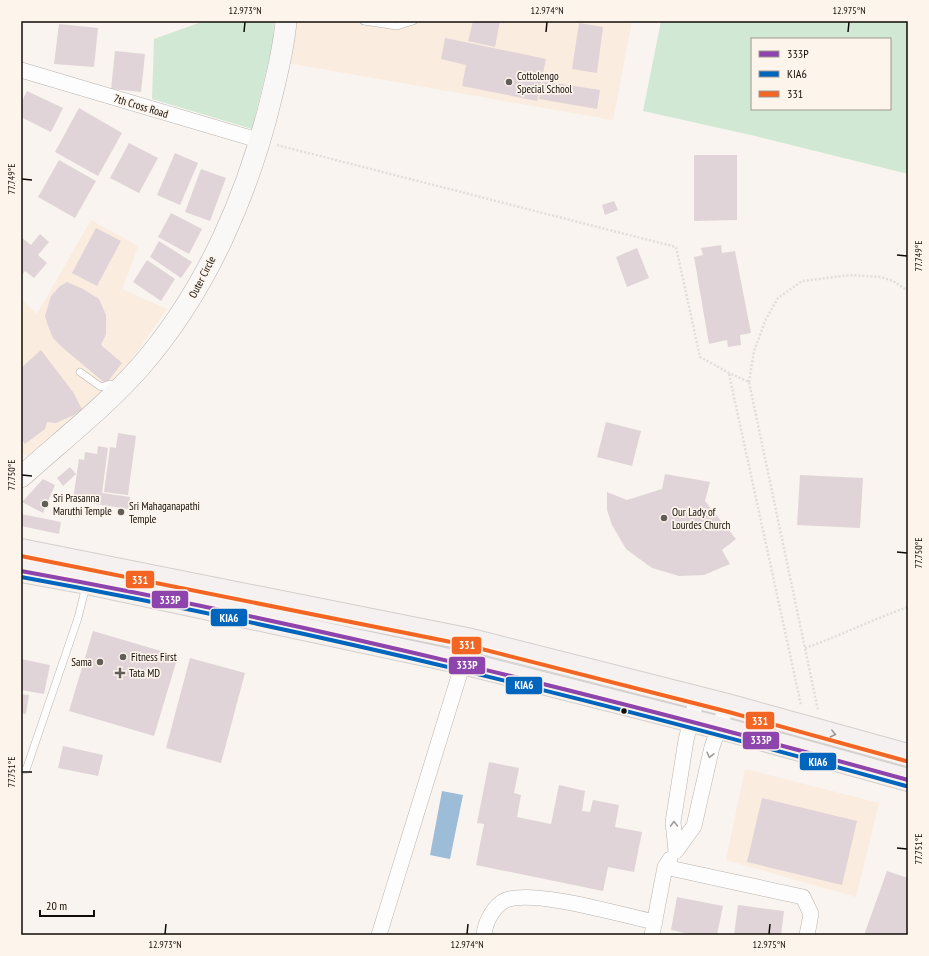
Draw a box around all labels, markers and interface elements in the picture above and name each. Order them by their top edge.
text: 12.973°N [228,4,262,17]
text: 12.974°N [530,4,564,17]
text: 12.975°N [832,4,866,17]
legend [751,38,891,110]
text: 333P [787,46,809,61]
text: KIA6 [787,66,807,81]
place label: Cottolengo Special School [517,69,573,96]
marker: Cottolengo Special School [504,77,514,87]
text: 331 [787,86,803,101]
street label: 7th Cross Road [112,91,170,121]
text: 77.749°E [5,163,18,195]
text: 77.749°E [912,240,925,272]
street label: Outer Circle [186,253,219,300]
text: 77.750°E [5,459,18,491]
place label: Sri Prasanna Maruthi Temple [53,491,112,518]
marker: Sri Prasanna Maruthi Temple [40,499,50,509]
place label: Sri Mahaganapathi Temple [129,499,200,526]
place label: Our Lady of Lourdes Church [672,505,731,532]
marker: Sri Mahaganapathi Temple [116,507,126,517]
marker: Our Lady of Lourdes Church [659,513,669,523]
text: 77.750°E [912,537,925,569]
line badge: 331 [125,570,155,589]
text: 331 [132,573,148,587]
line badge: 333P [151,590,189,609]
text: 333P [159,593,181,607]
line badge: KIA6 [210,608,248,627]
text: KIA6 [219,611,239,625]
line badge: 331 [451,636,482,655]
text: 331 [459,638,475,652]
place label: Fitness First [131,650,177,664]
marker: Fitness First [118,652,128,662]
place label: Sama [71,655,92,669]
line badge: 333P [448,656,486,675]
marker: Sama [95,657,105,667]
text: 333P [456,658,478,672]
place label: Tata MD [129,666,160,680]
marker: Tata MD [114,667,126,679]
line badge: KIA6 [505,676,543,695]
text: KIA6 [514,678,534,692]
unlabelled marker [619,706,629,716]
line badge: 331 [745,711,775,730]
text: 331 [752,714,768,728]
one-way arrow [829,729,836,737]
line badge: 333P [742,731,780,750]
text: 333P [750,733,772,747]
one-way arrow [706,751,715,758]
line badge: KIA6 [799,752,837,771]
text: KIA6 [808,755,828,769]
text: 77.751°E [5,756,18,788]
one-way arrow [670,821,678,827]
text: 77.751°E [912,833,925,865]
scale bar [40,892,94,918]
text: 20 m [46,898,67,913]
text: 12.973°N [148,938,182,951]
text: 12.974°N [450,938,484,951]
text: 12.975°N [752,938,786,951]

